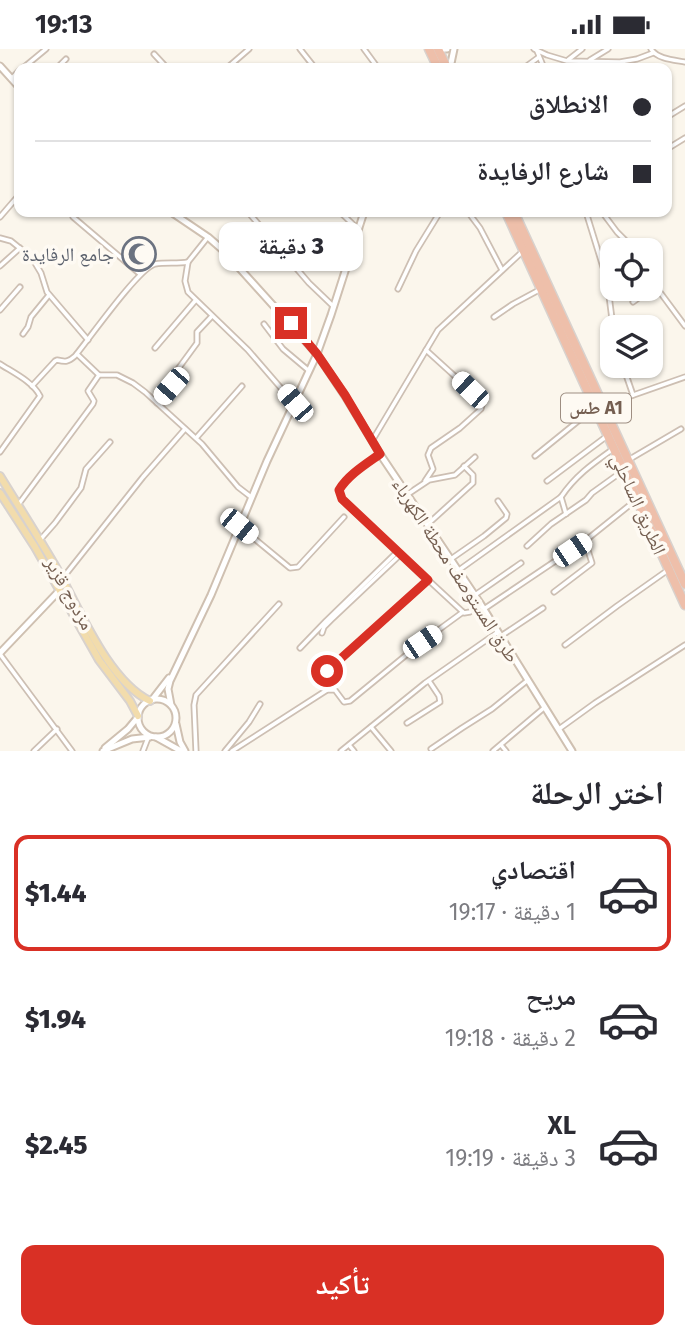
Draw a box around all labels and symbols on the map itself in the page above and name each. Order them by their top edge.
callout: 3 دقيقة [219,222,363,271]
mosque icon: جامع الرفايدة [120,235,158,273]
place label: جامع الرفايدة [22,243,114,267]
route end [275,307,307,339]
car [150,363,193,409]
car [448,368,493,412]
car [274,380,317,426]
road number: طس A1 [561,393,631,423]
street label: الطريق الساحلي [603,450,671,560]
street label: طرق المستوصف محطة الكهرباء [387,474,524,667]
car [217,505,262,547]
car [549,530,596,570]
street label: مزدوج قزير [40,552,99,634]
car [399,622,446,662]
route start [311,655,343,687]

